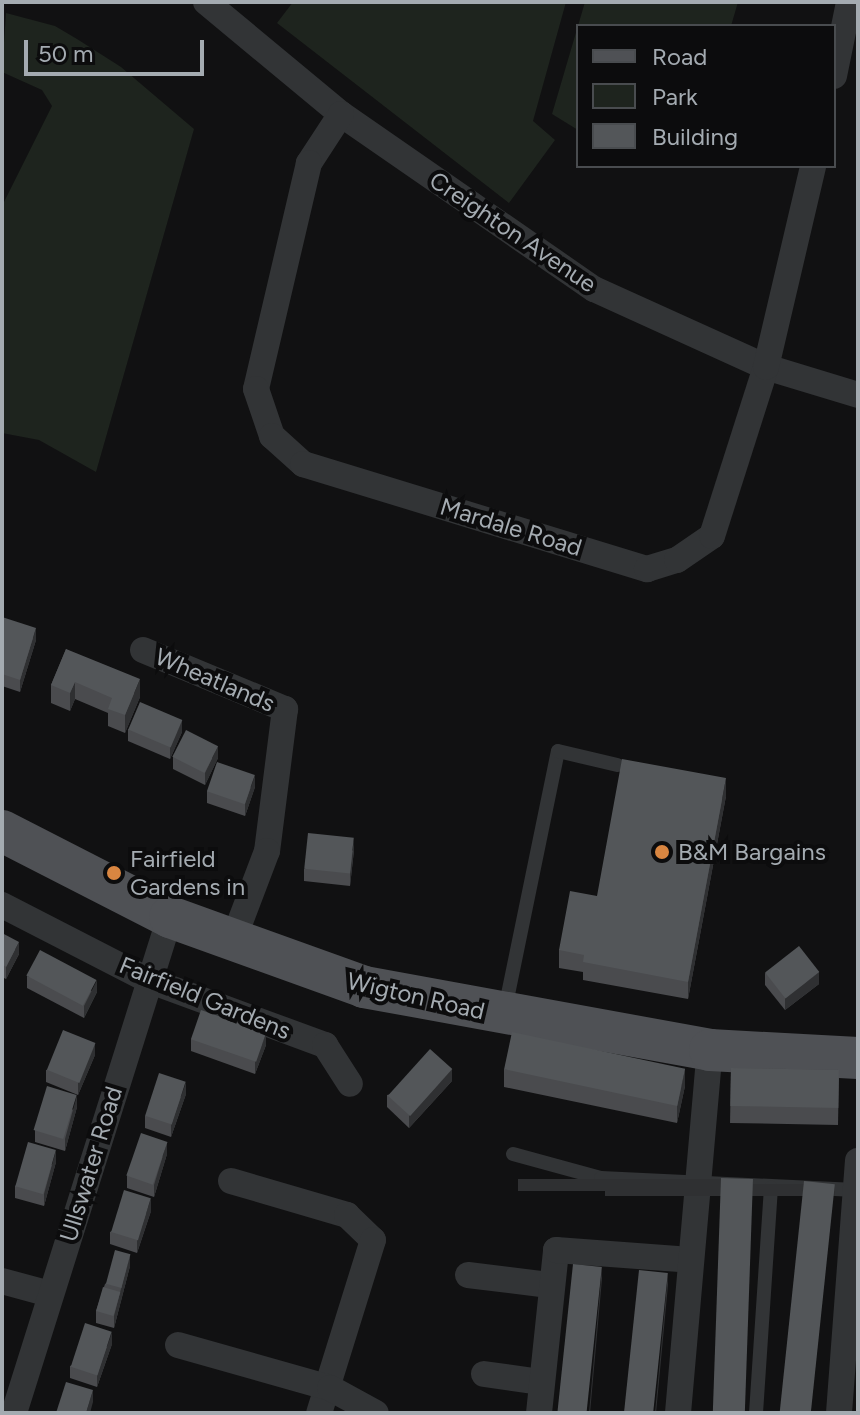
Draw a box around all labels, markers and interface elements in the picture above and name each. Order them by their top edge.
scale bar [28,24,208,74]
legend [576,24,836,168]
text: 50 m [38,39,94,68]
text: Road [652,42,707,71]
text: Park [652,82,698,111]
text: Building [652,122,738,151]
street label: Creighton Avenue [424,166,602,298]
street label: Mardale Road [437,492,585,562]
street label: Wheatlands [151,642,279,718]
place label: B&M Bargains [678,838,826,866]
marker: B&M Bargains [653,843,671,861]
place label: Fairfield Gardens in [130,845,245,901]
marker: Fairfield Gardens in [105,864,123,882]
street label: Fairfield Gardens [115,951,295,1045]
street label: Wigton Road [344,966,488,1026]
street label: Ullswater Road [54,1083,128,1245]

